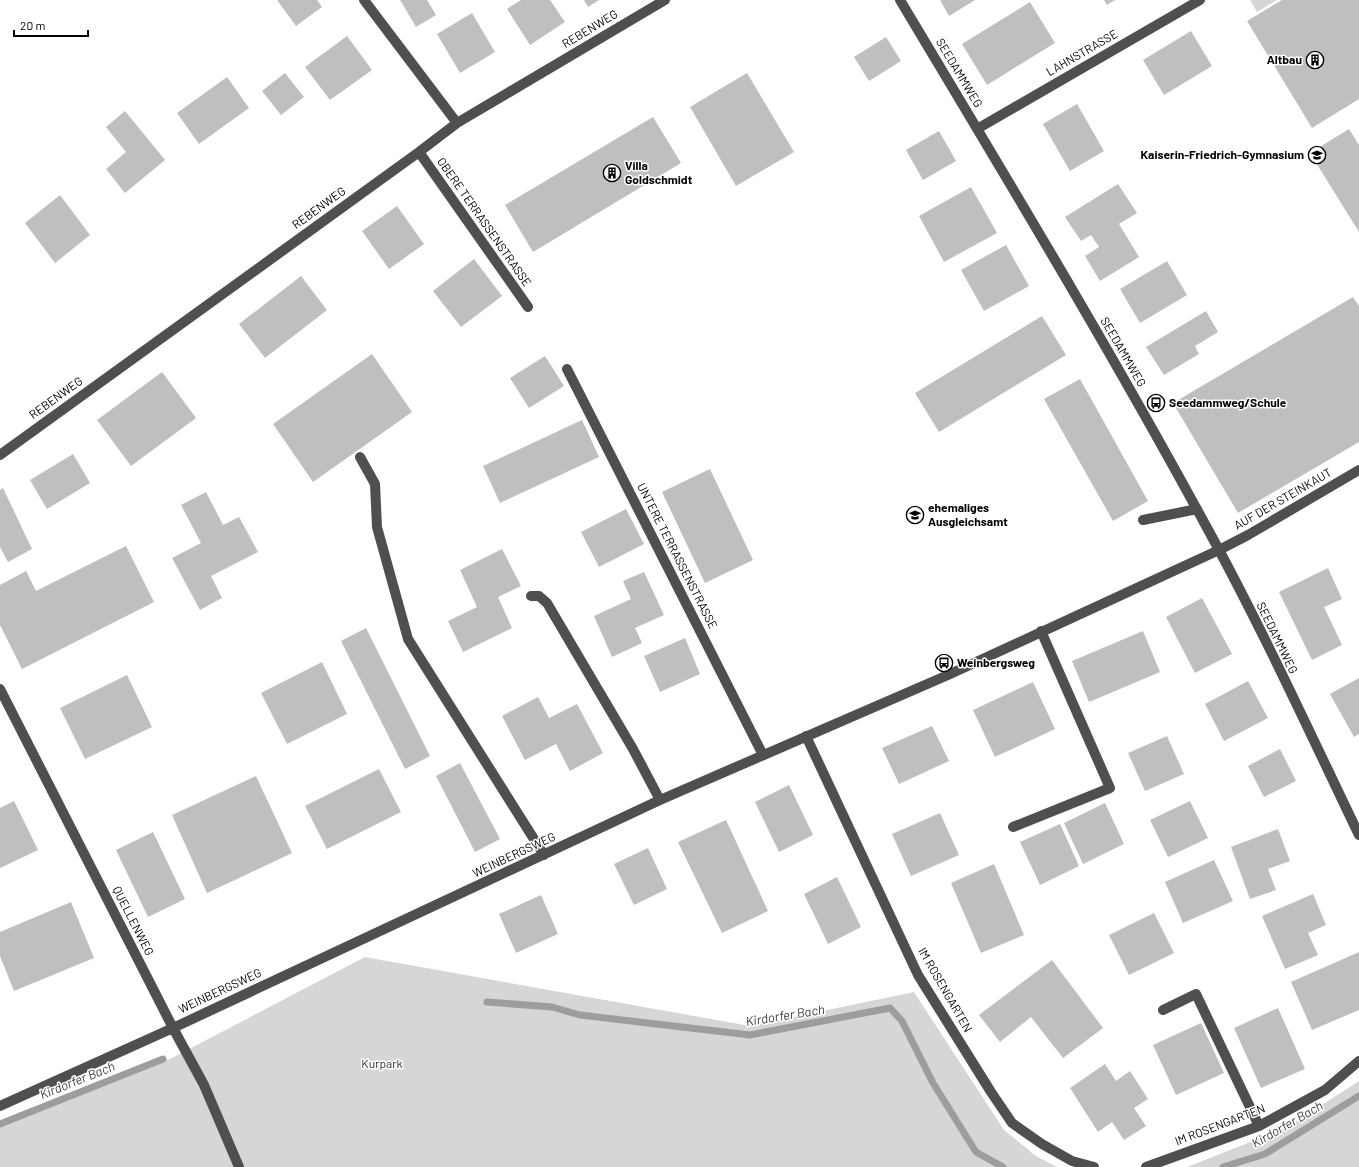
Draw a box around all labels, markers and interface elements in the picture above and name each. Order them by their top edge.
street label: REBENWEG [559,6,620,50]
scale bar [14,12,88,38]
text: 20 m [20,18,46,32]
street label: LAHNSTRASSE [1043,26,1120,78]
street label: SEEDAMMWEG [934,35,986,110]
building icon: Altbau [1305,50,1325,70]
place label: Altbau [1267,52,1302,66]
school or university icon: Kaiserin-Friedrich-Gymnasium [1307,145,1327,165]
place label: Kaiserin-Friedrich-Gymnasium [1141,147,1304,161]
street label: OBERE TERRASSENSTRASSE [435,154,535,289]
place label: Villa Goldschmidt [625,158,693,186]
building icon: Villa Goldschmidt [602,163,622,183]
street label: REBENWEG [289,183,348,231]
street label: SEEDAMMWEG [1098,314,1149,389]
street label: REBENWEG [26,373,85,421]
bus stop icon: Seedammweg/Schule [1146,393,1166,413]
place label: Seedammweg/Schule [1169,395,1287,409]
street label: AUF DER STEINKAUT [1231,464,1334,532]
street label: UNTERE TERRASSENSTRASSE [635,480,721,631]
place label: ehemaliges Ausgleichsamt [928,500,1008,528]
school or university icon: ehemaliges Ausgleichsamt [905,505,925,525]
street label: SEEDAMMWEG [1254,599,1301,676]
bus stop icon: Weinbergsweg [934,653,954,673]
place label: Weinbergsweg [957,655,1035,669]
street label: WEINBERGSWEG [470,829,557,879]
street label: QUELLENWEG [110,884,157,958]
street label: IM ROSENGARTEN [916,945,976,1034]
street label: WEINBERGSWEG [176,965,263,1015]
water label: Kirdorfer Bach [744,1001,826,1029]
park label: Kurpark [361,1056,403,1070]
water label: Kirdorfer Bach [37,1058,117,1102]
water label: Kirdorfer Bach [1249,1097,1326,1151]
street label: IM ROSENGARTEN [1173,1100,1267,1148]

